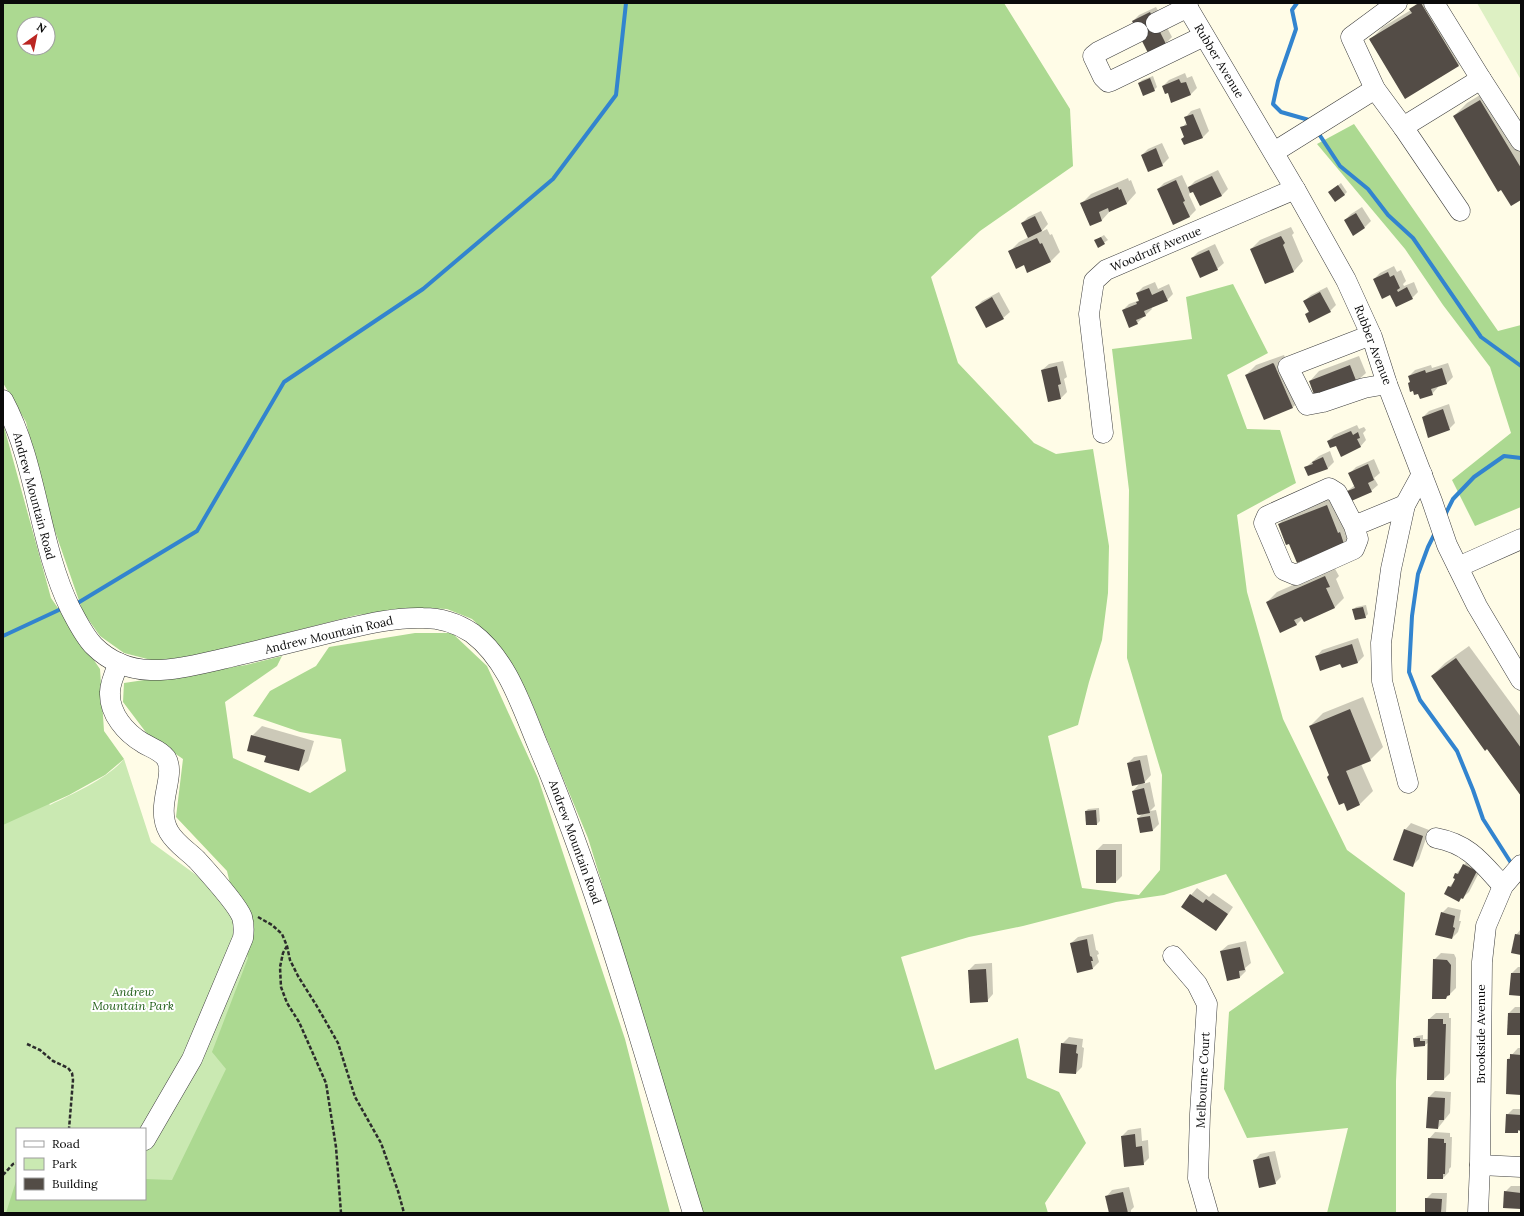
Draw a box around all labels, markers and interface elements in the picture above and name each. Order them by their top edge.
north arrow [16,16,56,56]
text: N [34,19,49,36]
street label: Rubber Avenue [1191,21,1248,101]
street label: Woodruff Avenue [1108,222,1204,274]
street label: Rubber Avenue [1351,303,1396,387]
street label: Andrew Mountain Road [10,430,59,561]
street label: Andrew Mountain Road [262,612,394,657]
street label: Andrew Mountain Road [546,777,605,906]
park label: Andrew Mountain Park [92,984,174,1013]
street label: Brookside Avenue [1473,984,1488,1084]
street label: Melbourne Court [1192,1031,1213,1129]
legend [16,1128,146,1200]
text: Road [52,1136,80,1151]
text: Park [52,1156,78,1171]
text: Building [52,1176,98,1191]

